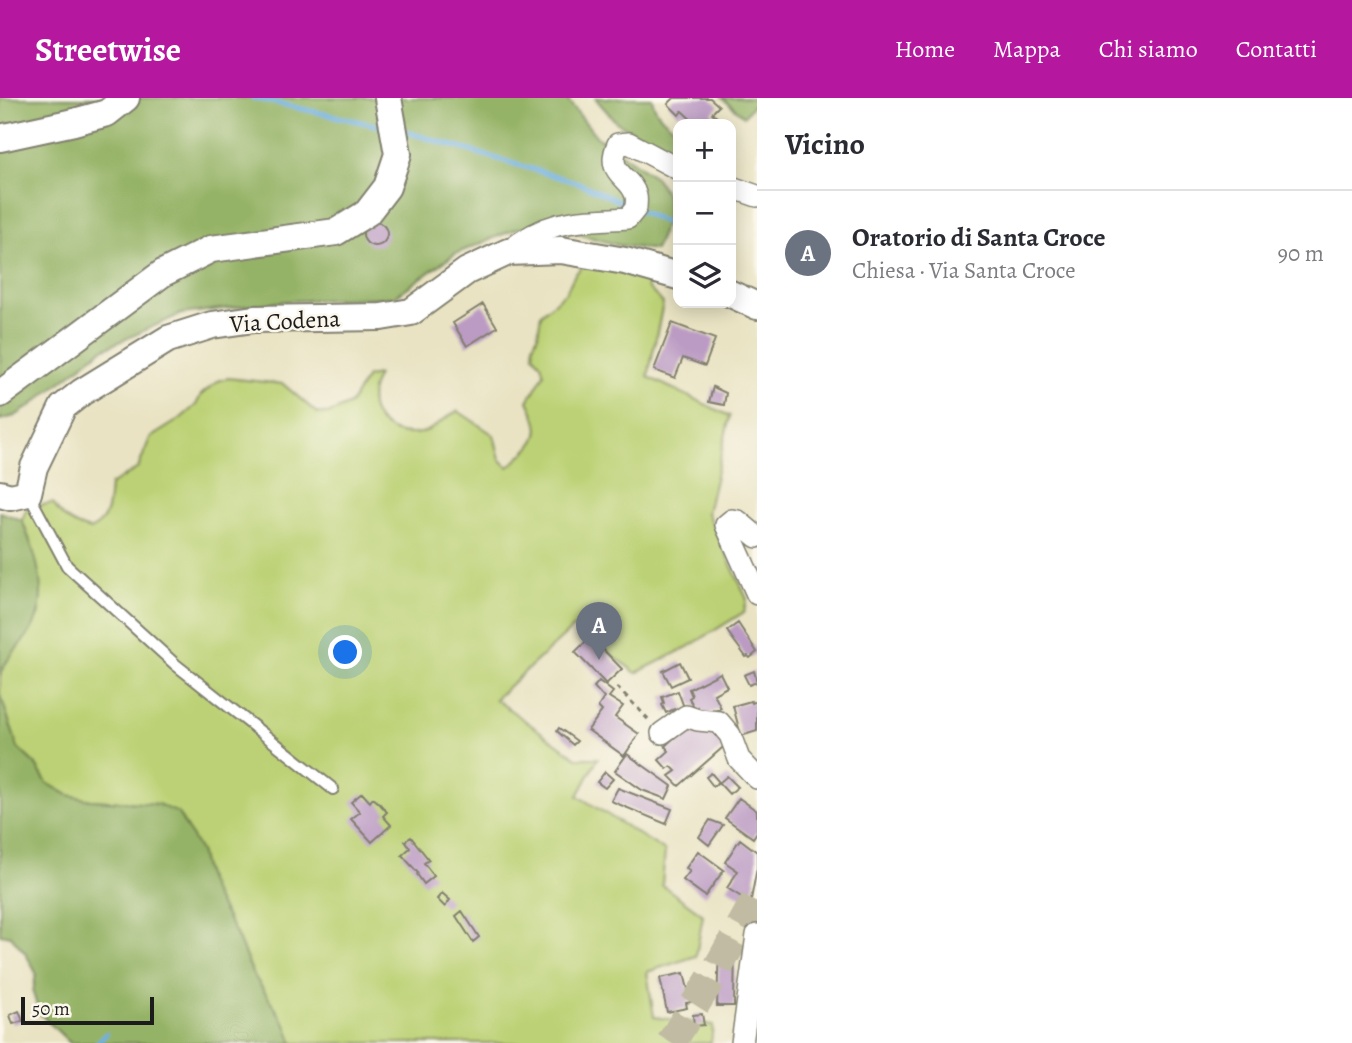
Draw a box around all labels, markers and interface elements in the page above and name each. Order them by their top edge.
text: Streetwise [35,27,181,72]
text: Home [895,33,955,65]
text: Mappa [993,33,1061,65]
text: Chi siamo [1099,33,1198,65]
text: Contatti [1236,33,1317,65]
map controls [673,119,736,308]
button: + [673,119,736,182]
text: Vicino [785,124,865,164]
button: − [673,182,736,245]
text: Oratorio di Santa Croce [852,220,1106,255]
text: A [801,238,815,269]
text: 90 m [1278,238,1324,269]
button: layers [673,245,736,308]
text: Chiesa · Via Santa Croce [852,255,1076,286]
street label: Via Codena [228,302,342,340]
pin: A [576,602,622,660]
your location [328,635,362,669]
scale bar [21,994,154,1026]
text: 50 m [32,996,70,1022]

